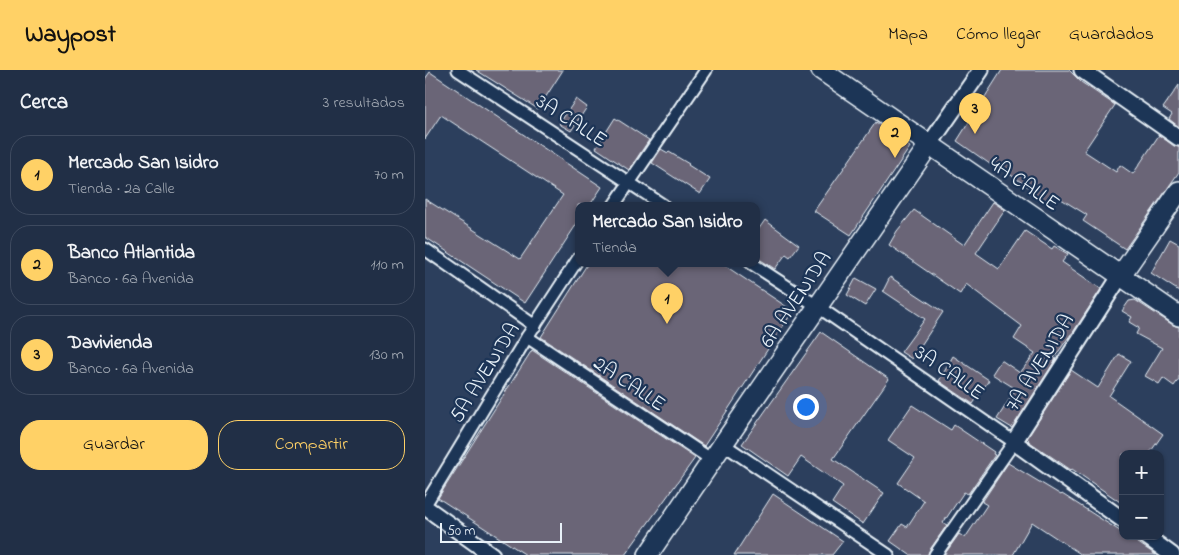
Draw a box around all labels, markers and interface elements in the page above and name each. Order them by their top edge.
text: Waypost [25,18,116,53]
text: Mapa [888,22,928,48]
text: Cómo llegar [956,22,1041,48]
text: Guardados [1069,22,1154,48]
street label: 3A CALLE [529,87,612,156]
text: Cerca [20,88,68,118]
text: 3 resultados [323,91,405,115]
pin: 3 [959,93,991,134]
pin: 2 [879,117,911,158]
text: Mercado San Isidro [68,150,219,177]
street label: 4A CALLE [983,150,1065,219]
text: 1 [34,163,40,187]
text: 70 m [374,163,404,187]
text: Tienda · 2a Calle [68,177,175,201]
popup [575,202,760,267]
text: Mercado San Isidro [592,209,743,236]
text: Tienda [592,236,637,260]
text: Banco Atlantida [68,240,195,267]
street label: 6A AVENIDA [753,246,840,354]
text: 2 [33,253,41,277]
text: 110 m [370,253,404,277]
text: Banco · 6a Avenida [68,267,194,291]
pin: 1 [651,283,683,324]
street label: 7A AVENIDA [999,309,1083,418]
street label: 5A AVENIDA [443,317,528,429]
text: Davivienda [68,330,153,357]
street label: 3A CALLE [908,339,990,409]
text: 3 [34,343,40,367]
text: 130 m [369,343,404,367]
street label: 2A CALLE [587,349,671,420]
text: Banco · 6a Avenida [68,357,194,381]
your location [793,394,819,420]
button: Guardar [20,420,208,470]
button: Compartir [218,420,405,470]
map controls [1119,450,1164,540]
button: + [1119,450,1164,495]
button: − [1119,495,1164,540]
scale bar [440,520,563,543]
text: 50 m [447,521,475,542]

